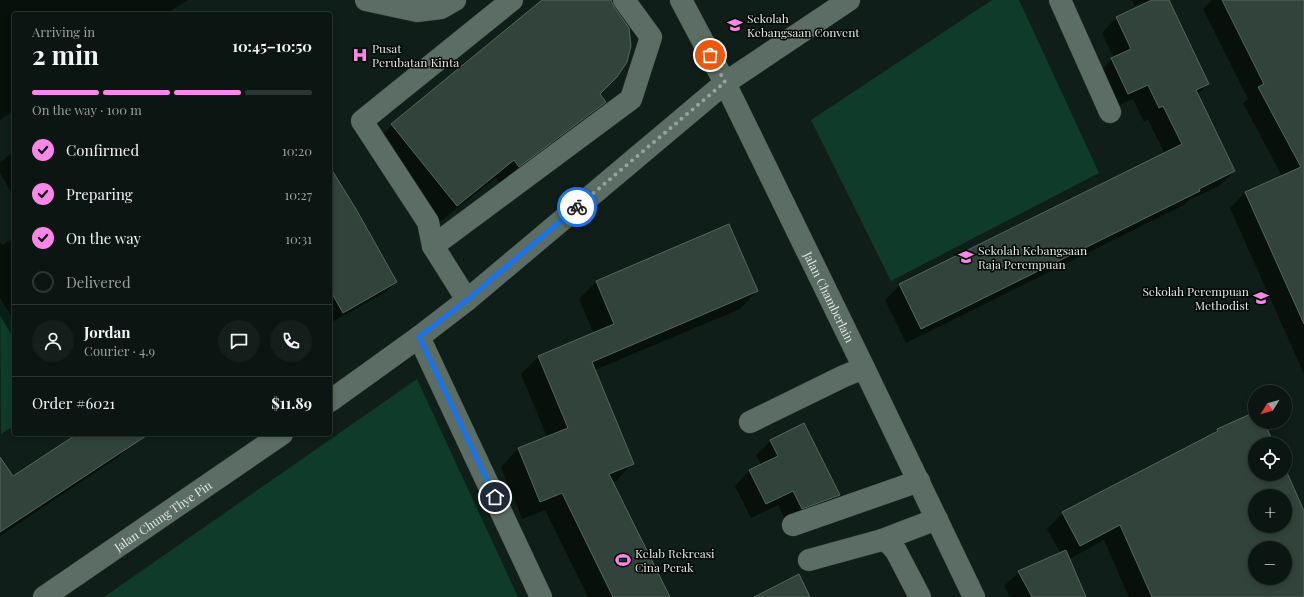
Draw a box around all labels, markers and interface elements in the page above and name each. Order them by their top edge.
place label: Sekolah Kebangsaan Convent [747,10,860,40]
school or university icon: Sekolah Kebangsaan Convent [726,16,744,34]
text: Arriving in [32,23,95,40]
text: 10:45–10:50 [232,36,312,56]
text: 2 min [32,37,99,72]
pin [693,38,727,72]
place label: Pusat Perubatan Kinta [372,40,459,70]
icon: bag [699,44,721,66]
hospital icon: Pusat Perubatan Kinta [351,46,369,64]
text: On the way · 100 m [32,101,142,118]
icon: check [32,139,54,161]
text: Confirmed [66,140,139,160]
text: 10:20 [282,142,312,159]
icon: check [32,183,54,205]
text: Preparing [66,184,133,204]
text: 10:27 [284,186,312,203]
courier [557,187,597,227]
icon: bike [566,196,588,218]
icon: check [32,227,54,249]
text: On the way [66,228,141,248]
text: 10:31 [285,230,312,247]
place label: Sekolah Kebangsaan Raja Perempuan [978,242,1087,272]
street label: Jalan Chamberlain [800,248,858,345]
school or university icon: Sekolah Kebangsaan Raja Perempuan [957,248,975,266]
text: Delivered [66,272,131,292]
place label: Sekolah Perempuan Methodist [1142,283,1250,313]
school or university icon: Sekolah Perempuan Methodist [1252,289,1270,307]
button: person [32,320,74,362]
button: chat [218,320,260,362]
button: phone [270,320,312,362]
text: Jordan [84,322,130,342]
text: Courier · 4.9 [84,342,155,359]
north arrow [1248,385,1292,429]
map controls [1248,385,1292,585]
text: Order #6021 [32,393,115,413]
text: $11.89 [271,393,312,413]
button: locate [1248,437,1292,481]
street label: Jalan Chung Thye Pin [110,477,215,555]
pin [478,480,512,514]
icon: home [484,486,506,508]
button: + [1248,489,1292,533]
button: − [1248,541,1292,585]
place label: Kelab Rekreasi Cina Perak [635,545,715,575]
sports icon: Kelab Rekreasi Cina Perak [614,551,632,569]

